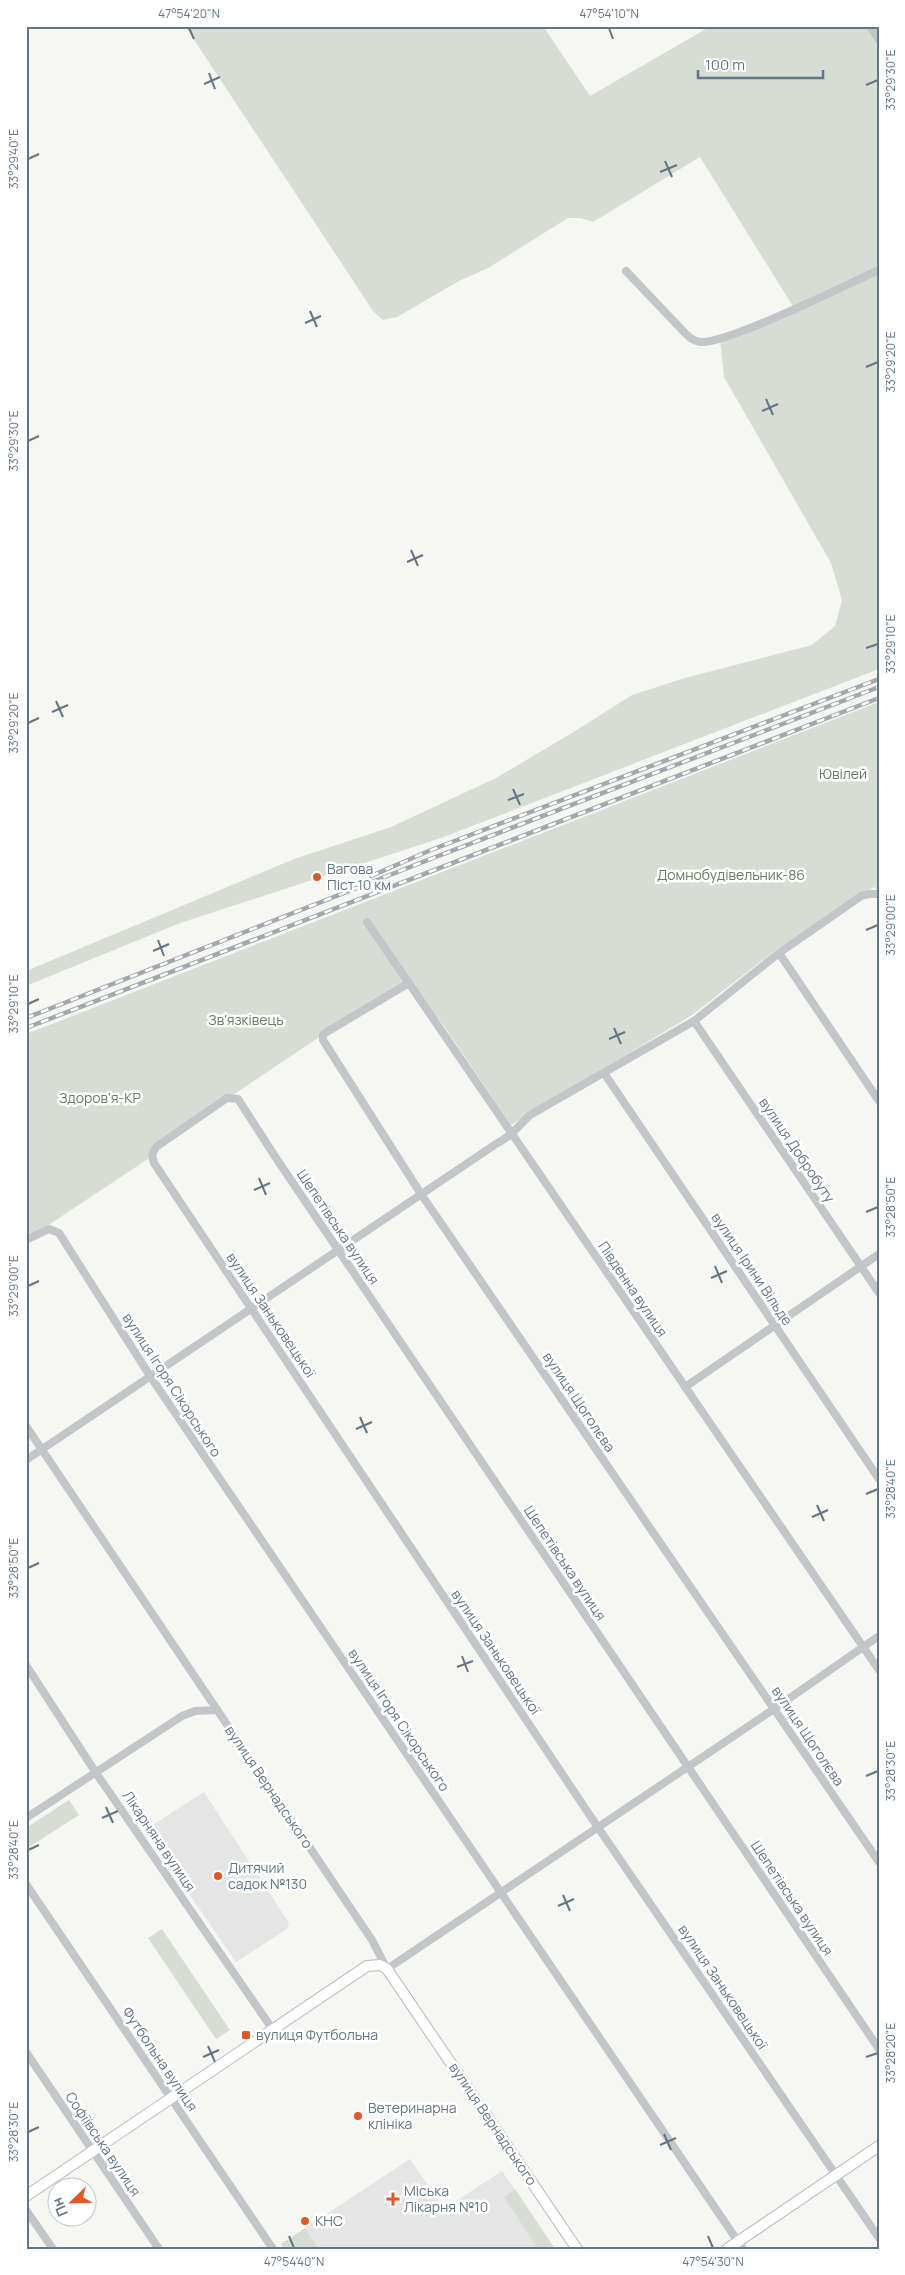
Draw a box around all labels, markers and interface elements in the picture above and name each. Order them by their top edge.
text: 47°54'20"N [158,5,220,22]
text: 47°54'10"N [579,5,639,22]
scale bar [698,48,822,80]
text: 33°29'30"E [882,49,899,111]
text: 100 m [705,54,745,75]
text: 33°29'40"E [5,129,22,189]
text: 33°29'20"E [882,331,899,393]
text: 33°29'30"E [5,410,22,472]
text: 33°29'10"E [882,614,899,674]
text: 33°29'20"E [5,692,22,754]
park label: Ювілей [819,764,867,783]
place label: Вагова Піст 10 км [327,859,391,894]
park label: Домнобудівельник-86 [657,865,805,884]
marker: Вагова Піст 10 км [311,871,323,883]
text: 33°29'00"E [882,894,899,956]
text: 33°29'10"E [5,974,22,1034]
park label: Зв'язківець [208,1010,284,1029]
park label: Здоров'я-КР [59,1088,142,1107]
street label: вулиця Добробуту [755,1094,840,1206]
street label: Шепетівська вулиця [293,1166,384,1288]
text: 33°28'50"E [882,1176,899,1237]
street label: вулиця Ірини Вільде [708,1209,797,1329]
street label: Південна вулиця [594,1237,672,1340]
street label: вулиця Заньковецької [222,1248,321,1382]
text: 33°29'00"E [5,1255,22,1317]
street label: вулиця Ігоря Сікорського [119,1309,226,1460]
street label: вулиця Щоголєва [539,1348,620,1455]
text: 33°28'40"E [882,1459,899,1519]
street label: Шепетівська вулиця [520,1502,611,1624]
text: 33°28'50"E [5,1537,22,1598]
street label: вулиця Заньковецької [447,1585,546,1719]
street label: вулиця Ігоря Сікорського [345,1645,454,1795]
street label: вулиця Щоголєва [768,1682,849,1789]
street label: вулиця Вернадського [221,1722,318,1852]
text: 33°28'30"E [882,1741,899,1801]
street label: Лікарняна вулиця [119,1787,200,1895]
text: 33°28'40"E [5,1820,22,1880]
street label: Шепетівська вулиця [747,1837,838,1959]
place label: Дитячий садок №130 [228,1858,307,1893]
marker: Дитячий садок №130 [212,1870,224,1882]
street label: вулиця Заньковецької [674,1920,773,2054]
street label: Футбольна вулиця [118,2003,202,2115]
text: 33°28'20"E [882,2022,899,2083]
place label: вулиця Футбольна [256,2025,378,2044]
marker: вулиця Футбольна [240,2029,252,2041]
street label: вулиця Вернадського [445,2059,542,2189]
street label: Софіївська вулиця [61,2088,145,2200]
place label: Ветеринарна клініка [368,2098,457,2133]
text: 33°28'30"E [5,2102,22,2162]
marker: Ветеринарна клініка [352,2110,364,2122]
north arrow [48,2178,98,2228]
place label: Міська Лікарня №10 [404,2181,488,2216]
marker: Міська Лікарня №10 [386,2192,400,2206]
text: Пн [47,2195,72,2220]
place label: КНС [315,2211,343,2230]
marker: КНС [299,2215,311,2227]
text: 47°54'40"N [264,2253,324,2270]
text: 47°54'30"N [682,2253,744,2270]

